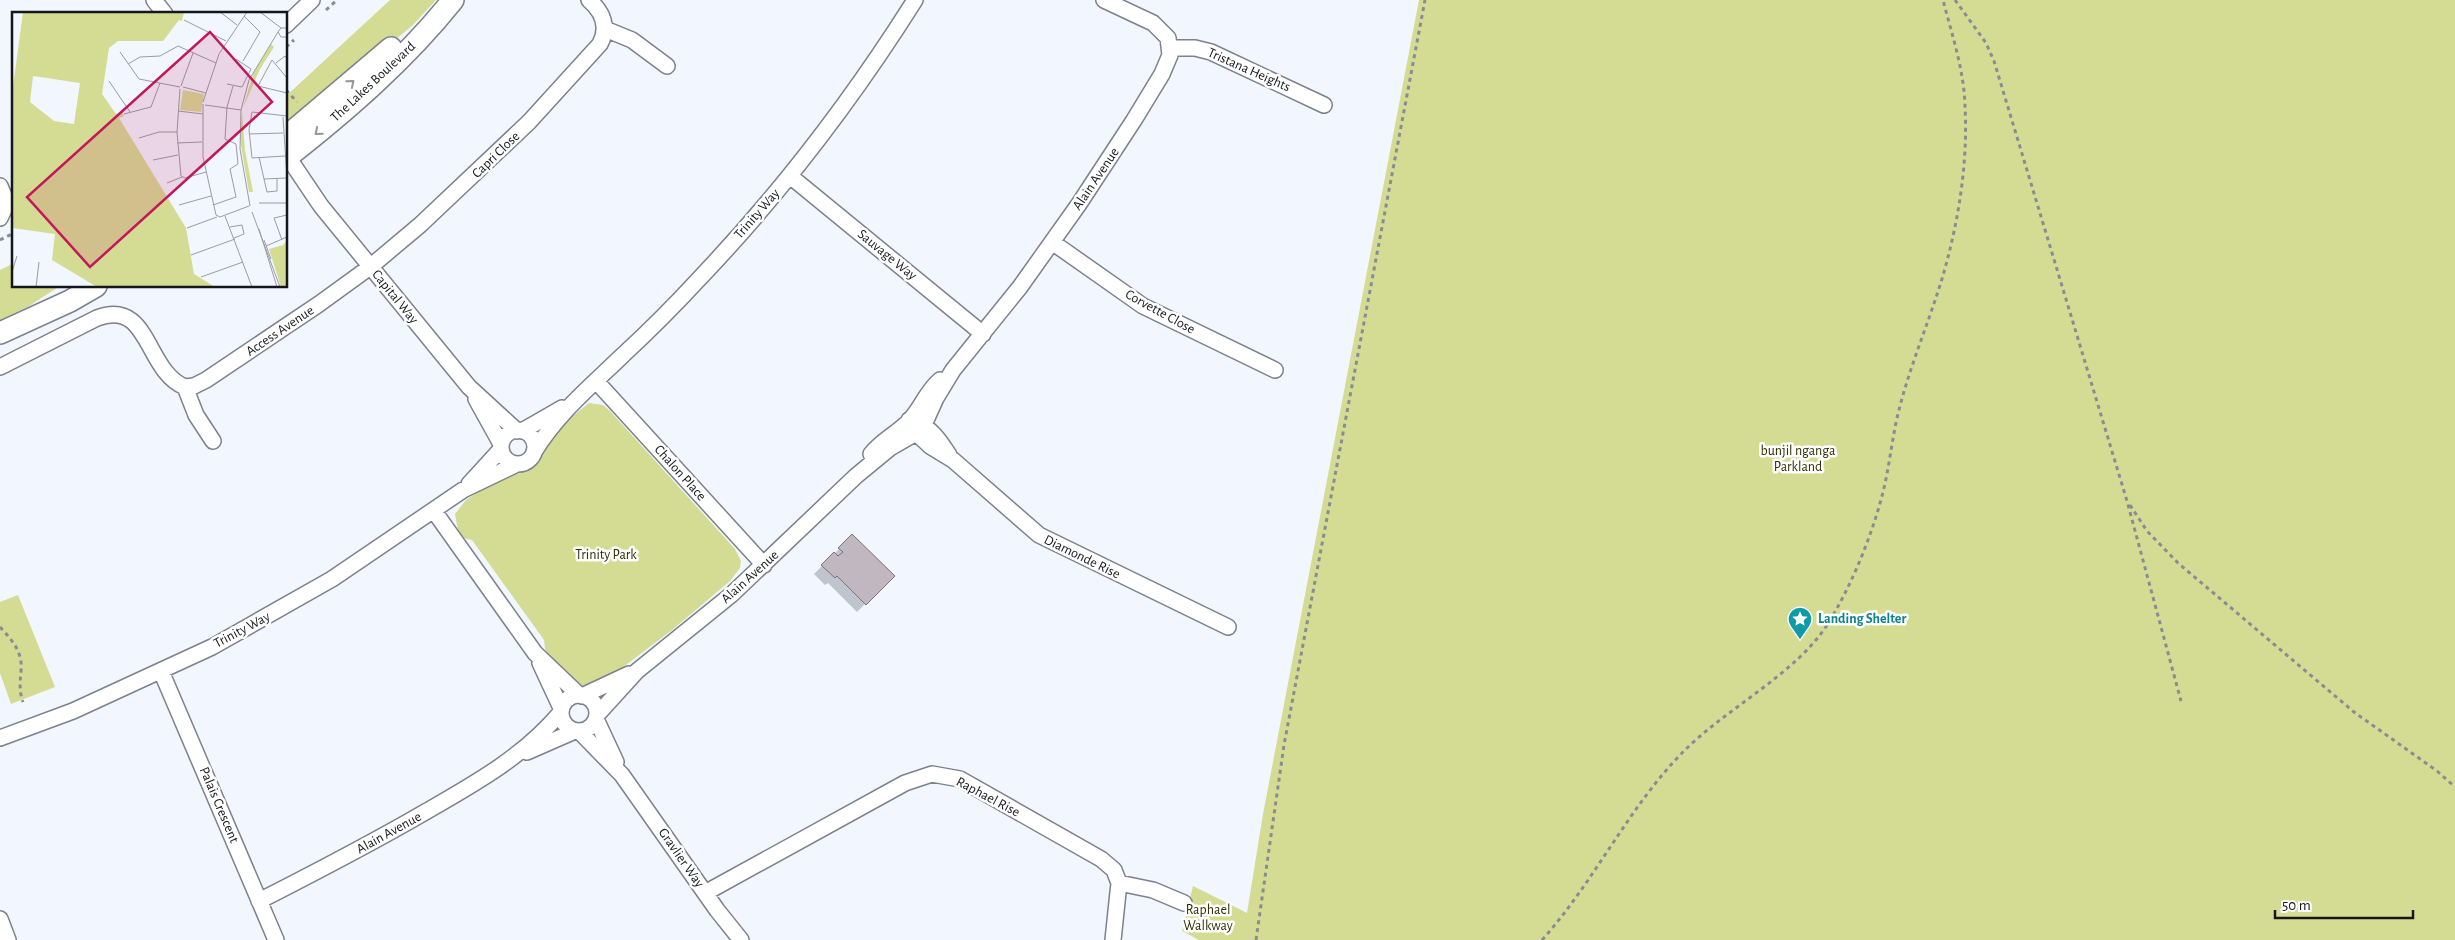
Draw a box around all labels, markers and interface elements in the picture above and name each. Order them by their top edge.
inset map [12,12,288,288]
street label: The Lakes Boulevard [328,39,418,125]
street label: Tristana Heights [1206,46,1292,94]
one-way arrow [345,80,354,89]
one-way arrow [315,126,324,134]
street label: Capri Close [469,129,523,181]
street label: Alain Avenue [1070,145,1122,213]
street label: Trinity Way [732,186,782,242]
street label: Sauvage Way [855,227,919,283]
street label: Capital Way [369,267,421,327]
street label: Corvette Close [1123,287,1197,337]
street label: Access Avenue [244,303,316,359]
street label: Chalon Place [651,442,709,504]
park label: bunjil nganga Parkland [1761,444,1836,474]
street label: Diamonde Rise [1042,533,1122,581]
park label: Trinity Park [575,548,637,562]
street label: Alain Avenue [719,548,781,606]
place icon: Landing Shelter [1787,606,1813,640]
street label: Trinity Way [212,609,272,651]
place label: Landing Shelter [1818,612,1906,626]
street label: Palais Crescent [197,765,241,845]
street label: Raphael Rise [954,774,1022,820]
street label: Alain Avenue [354,809,424,857]
street label: Gravlier Way [656,826,706,890]
scale bar [2275,888,2412,920]
text: 50 m [2282,898,2311,913]
park label: Raphael Walkway [1183,903,1233,933]

